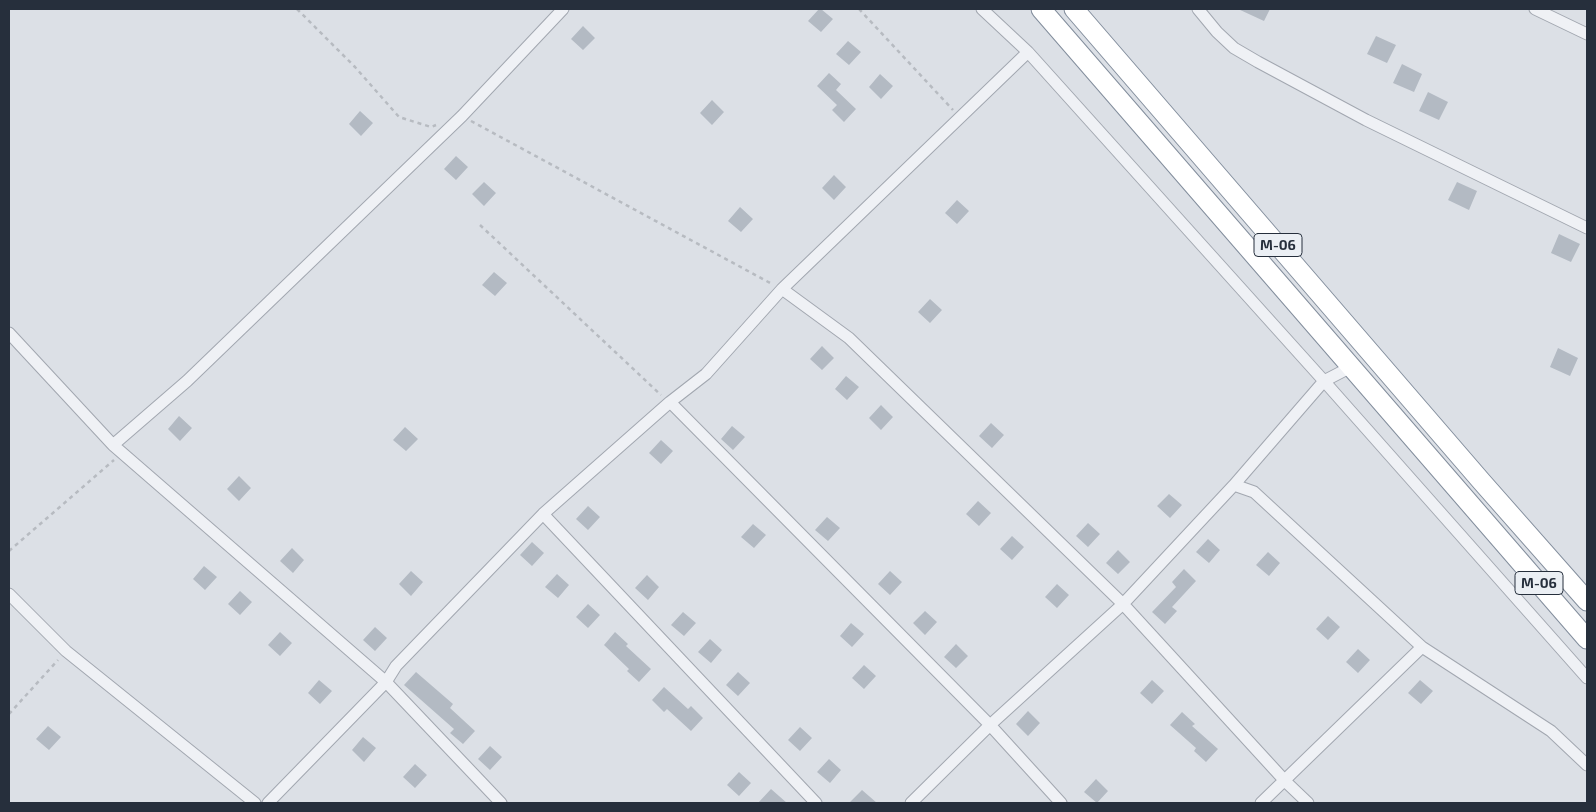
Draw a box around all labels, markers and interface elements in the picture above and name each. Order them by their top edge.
road number: М-06 [1254,234,1302,256]
road number: М-06 [1515,572,1563,594]

